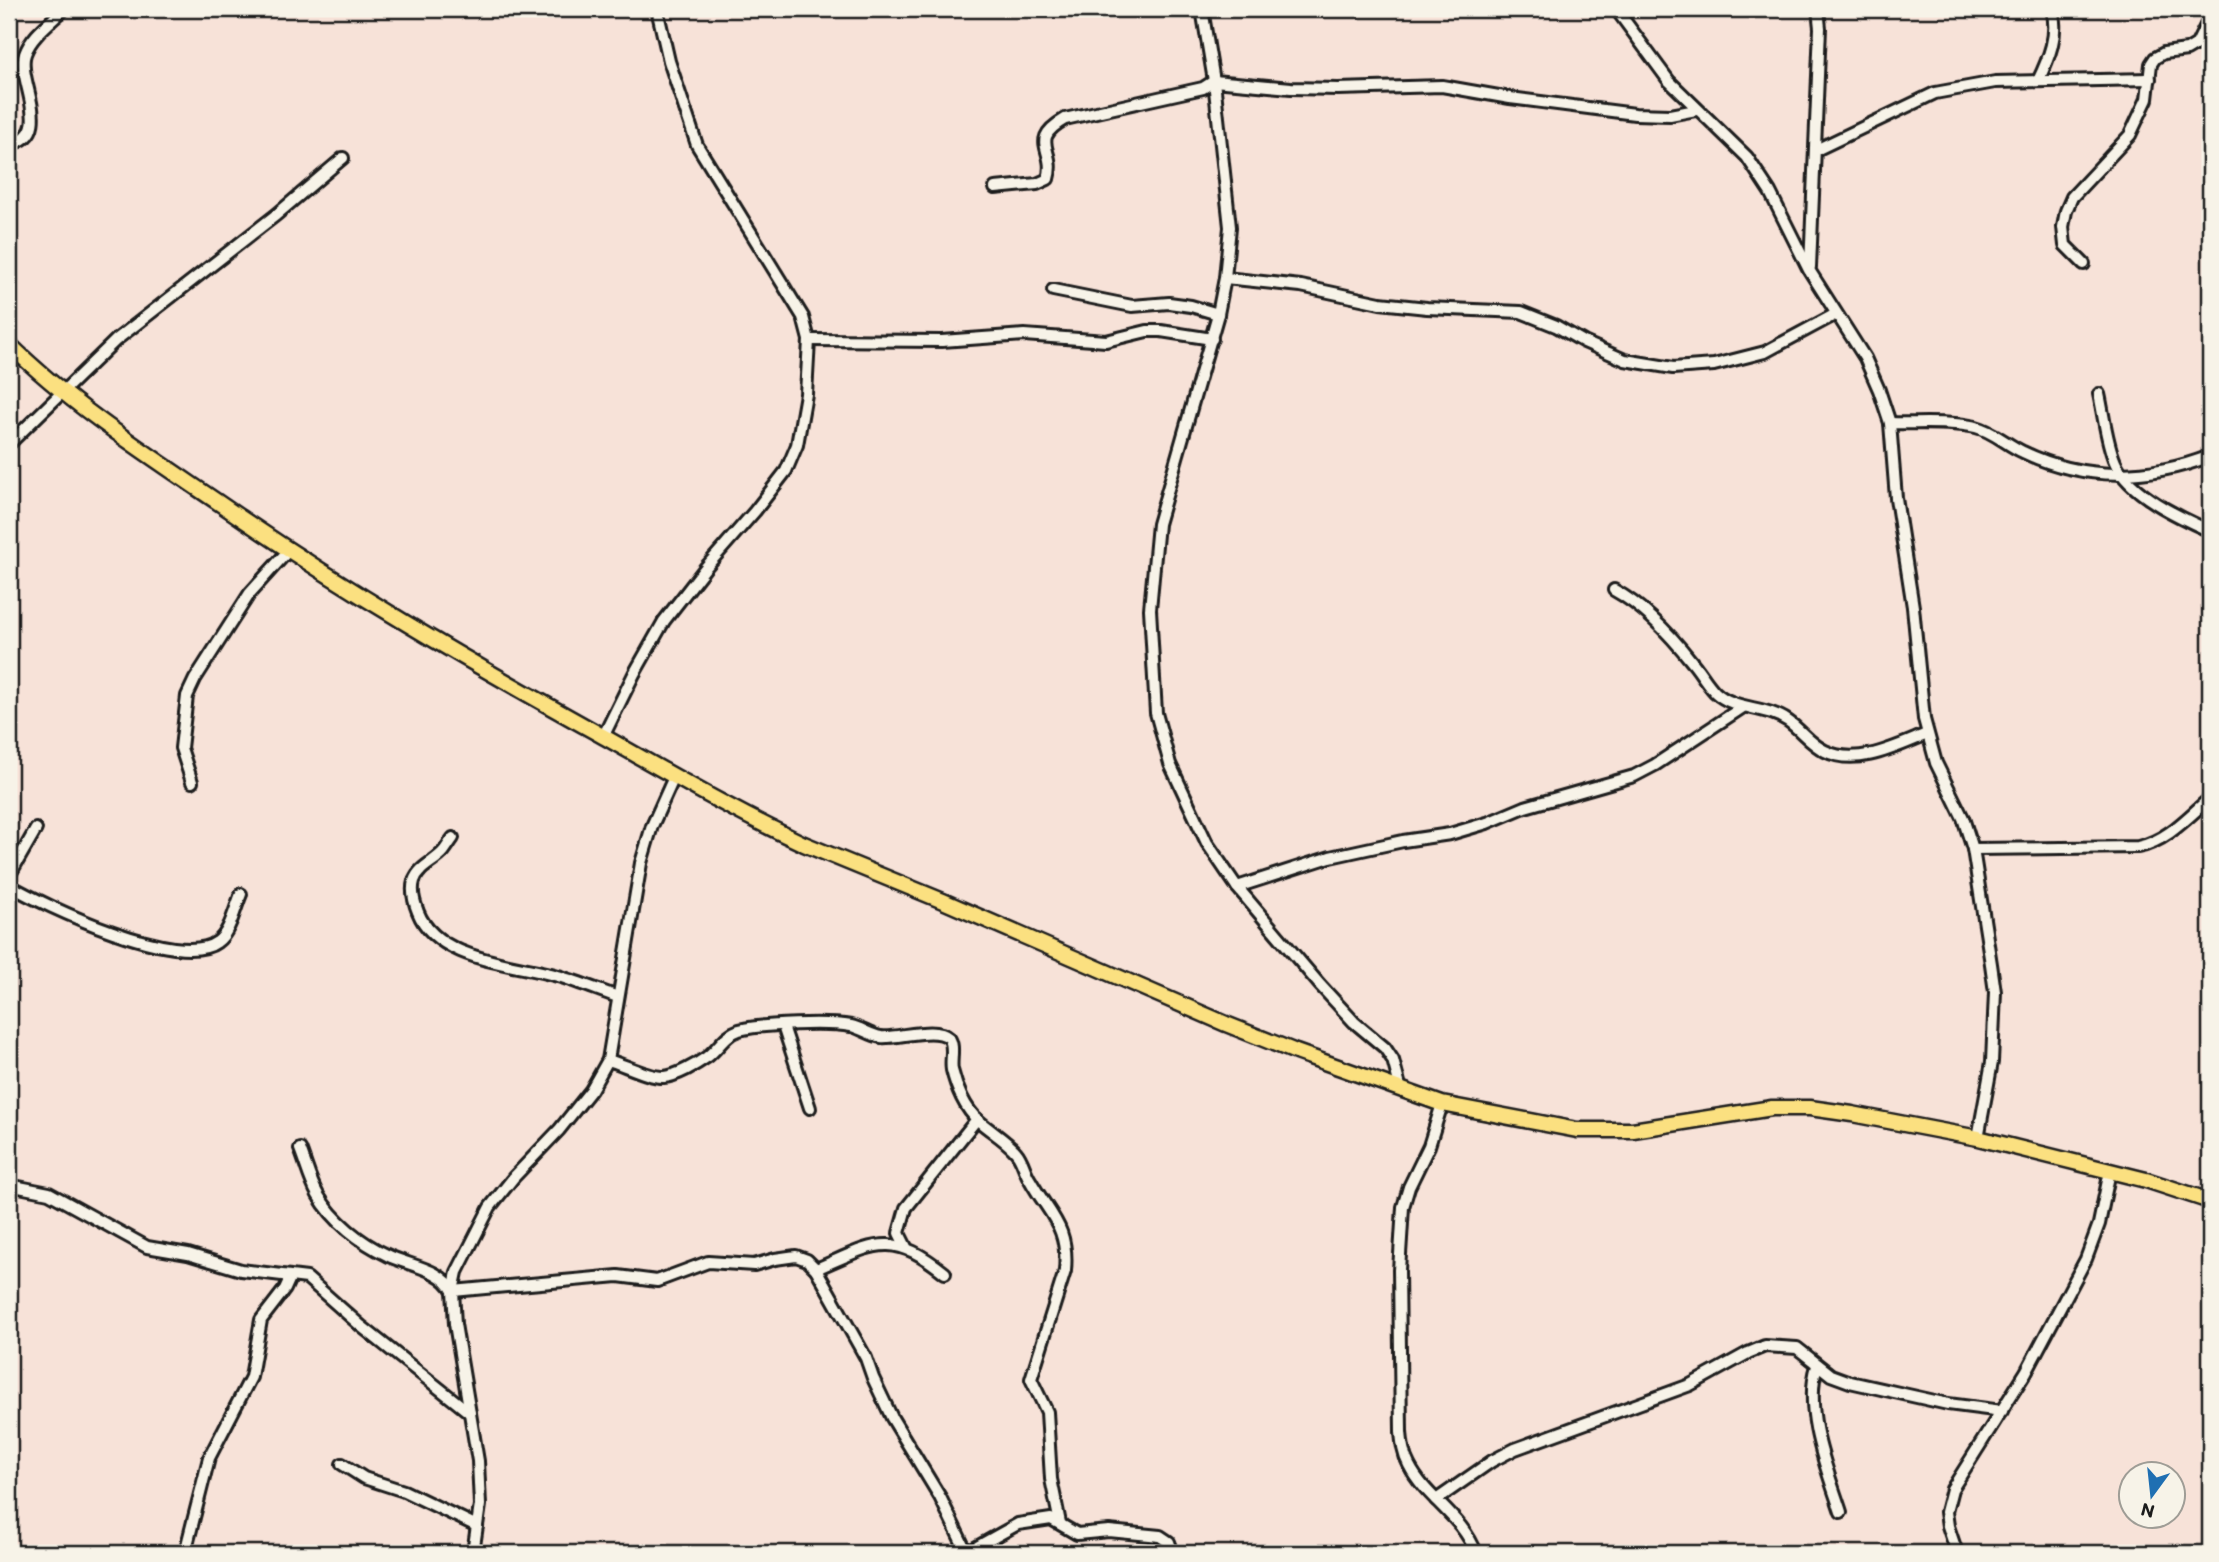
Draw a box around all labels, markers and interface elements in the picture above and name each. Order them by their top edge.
north arrow [2118,1460,2188,1530]
text: N [2139,1498,2157,1524]

